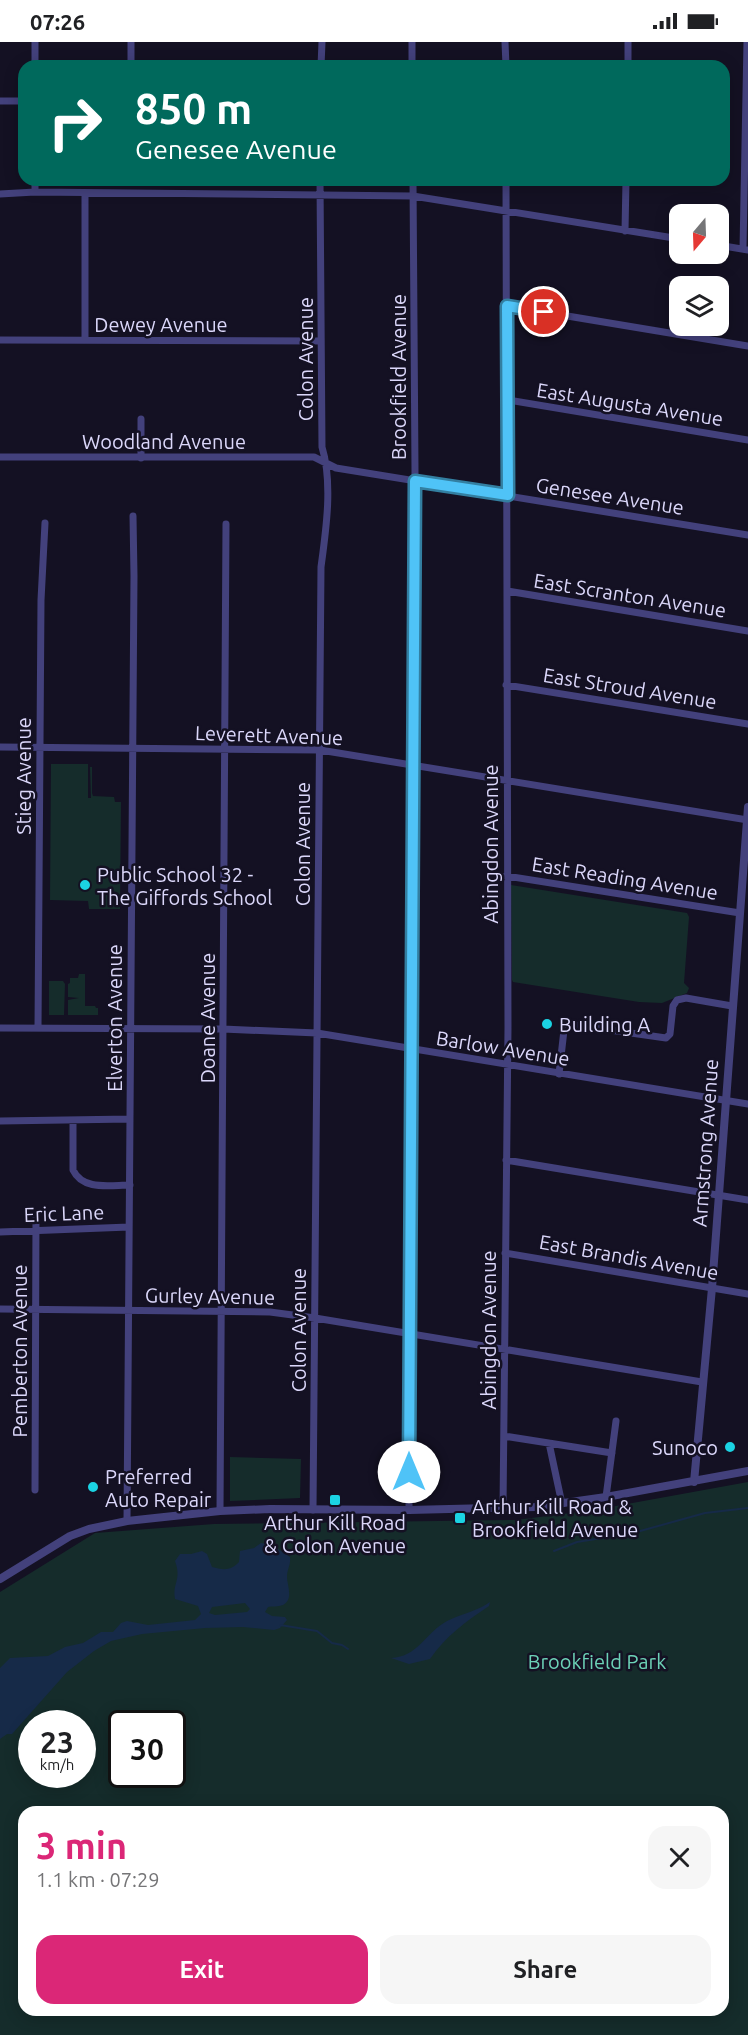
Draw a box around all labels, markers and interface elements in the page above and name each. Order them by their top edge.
text: 07:26 [30,9,85,34]
icon: right [36,84,114,162]
text: 850 m [135,85,252,132]
text: Genesee Avenue [135,134,337,164]
north arrow [669,204,729,264]
map controls [669,204,729,336]
button: layers [669,276,729,336]
pin [518,286,569,337]
street label: Brookfield Avenue [387,294,410,460]
icon: arrive [527,295,560,328]
street label: Colon Avenue [294,297,317,421]
street label: Dewey Avenue [94,313,228,336]
street label: East Augusta Avenue [535,378,725,430]
street label: Woodland Avenue [82,430,246,453]
street label: Genesee Avenue [534,473,686,519]
street label: East Scranton Avenue [532,568,728,622]
street label: East Stroud Avenue [542,663,718,713]
street label: Stieg Avenue [12,717,35,835]
street label: Leverett Avenue [195,721,343,749]
street label: Abingdon Avenue [479,764,502,924]
street label: Colon Avenue [291,782,314,906]
street label: East Reading Avenue [530,852,720,904]
place label: Public School 32 - The Giffords School [97,863,273,909]
marker: Public School 32 - The Giffords School [78,878,92,892]
street label: Elverton Avenue [103,944,126,1092]
street label: Doane Avenue [196,953,219,1083]
place label: Building A [559,1013,650,1036]
marker: Building A [540,1017,554,1031]
street label: Barlow Avenue [435,1026,571,1070]
street label: Armstrong Avenue [688,1058,722,1228]
street label: Eric Lane [23,1200,105,1226]
street label: East Brandis Avenue [538,1230,720,1284]
street label: Abingdon Avenue [477,1250,500,1410]
street label: Pemberton Avenue [8,1264,31,1438]
street label: Colon Avenue [287,1268,310,1392]
street label: Gurley Avenue [145,1283,275,1309]
place label: Sunoco [652,1436,718,1459]
position arrow [377,1440,441,1504]
marker: Sunoco [723,1440,737,1454]
place label: Preferred Auto Repair [105,1465,212,1511]
marker: Preferred Auto Repair [86,1480,100,1494]
marker: Arthur Kill Road & Colon Avenue [328,1493,342,1507]
place label: Arthur Kill Road & Brookfield Avenue [472,1495,638,1541]
place label: Arthur Kill Road & Colon Avenue [264,1511,406,1557]
marker: Arthur Kill Road & Brookfield Avenue [453,1511,467,1525]
park label: Brookfield Park [528,1650,666,1673]
speed limit sign: 30 [108,1710,186,1788]
text: 23 [40,1725,74,1759]
text: km/h [40,1756,74,1773]
text: 3 min [36,1825,127,1866]
button: close [648,1826,711,1889]
text: 1.1 km · 07:29 [36,1868,160,1891]
button: Exit [36,1935,368,2004]
button: Share [380,1935,711,2004]

